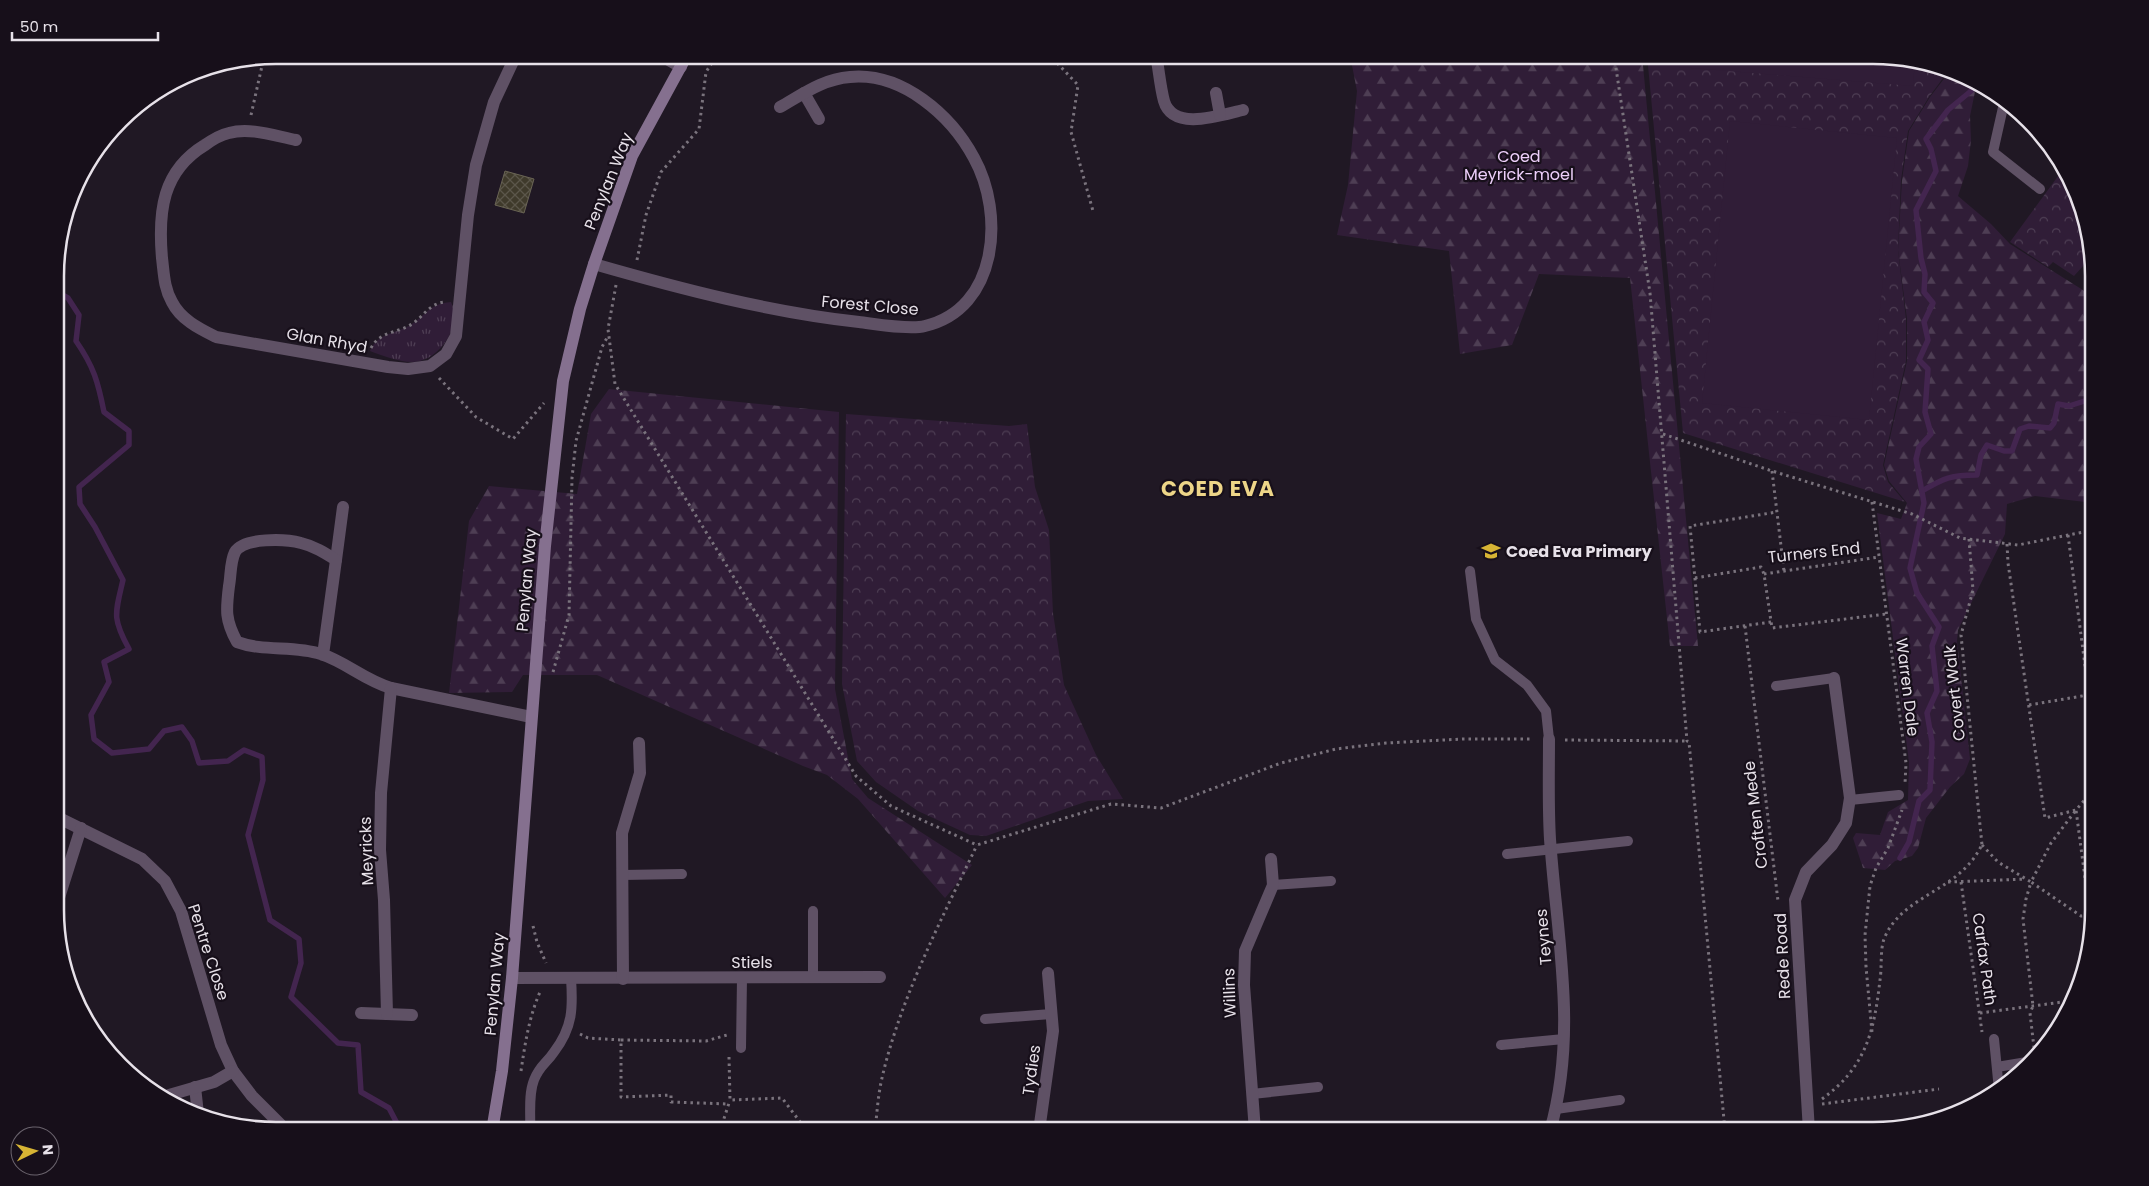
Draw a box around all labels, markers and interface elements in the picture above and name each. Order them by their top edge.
scale bar [12,10,159,42]
text: 50 m [20,16,58,37]
street label: Penylan Way [578,129,638,233]
park label: Coed Meyrick-moel [1464,145,1574,186]
street label: Forest Close [820,290,920,321]
street label: Glan Rhyd [285,322,369,359]
district label: COED EVA [1161,474,1275,503]
street label: Penylan Way [511,528,542,632]
street label: Turners End [1767,536,1861,569]
school or university icon: Coed Eva Primary [1480,540,1502,562]
place label: Coed Eva Primary [1506,540,1653,563]
street label: Warren Dale [1890,637,1925,738]
street label: Covert Walk [1938,643,1971,742]
street label: Croften Mede [1737,760,1774,870]
street label: Meyricks [354,816,379,886]
street label: Pentre Close [182,901,235,1003]
street label: Teynes [1530,908,1557,966]
street label: Carfax Path [1967,911,2002,1007]
street label: Rede Road [1769,912,1796,1000]
street label: Penylan Way [479,932,510,1036]
street label: Stiels [731,951,773,974]
street label: Willins [1217,968,1242,1018]
street label: Tydies [1017,1043,1046,1097]
north arrow [10,1126,60,1176]
text: N [38,1144,58,1156]

